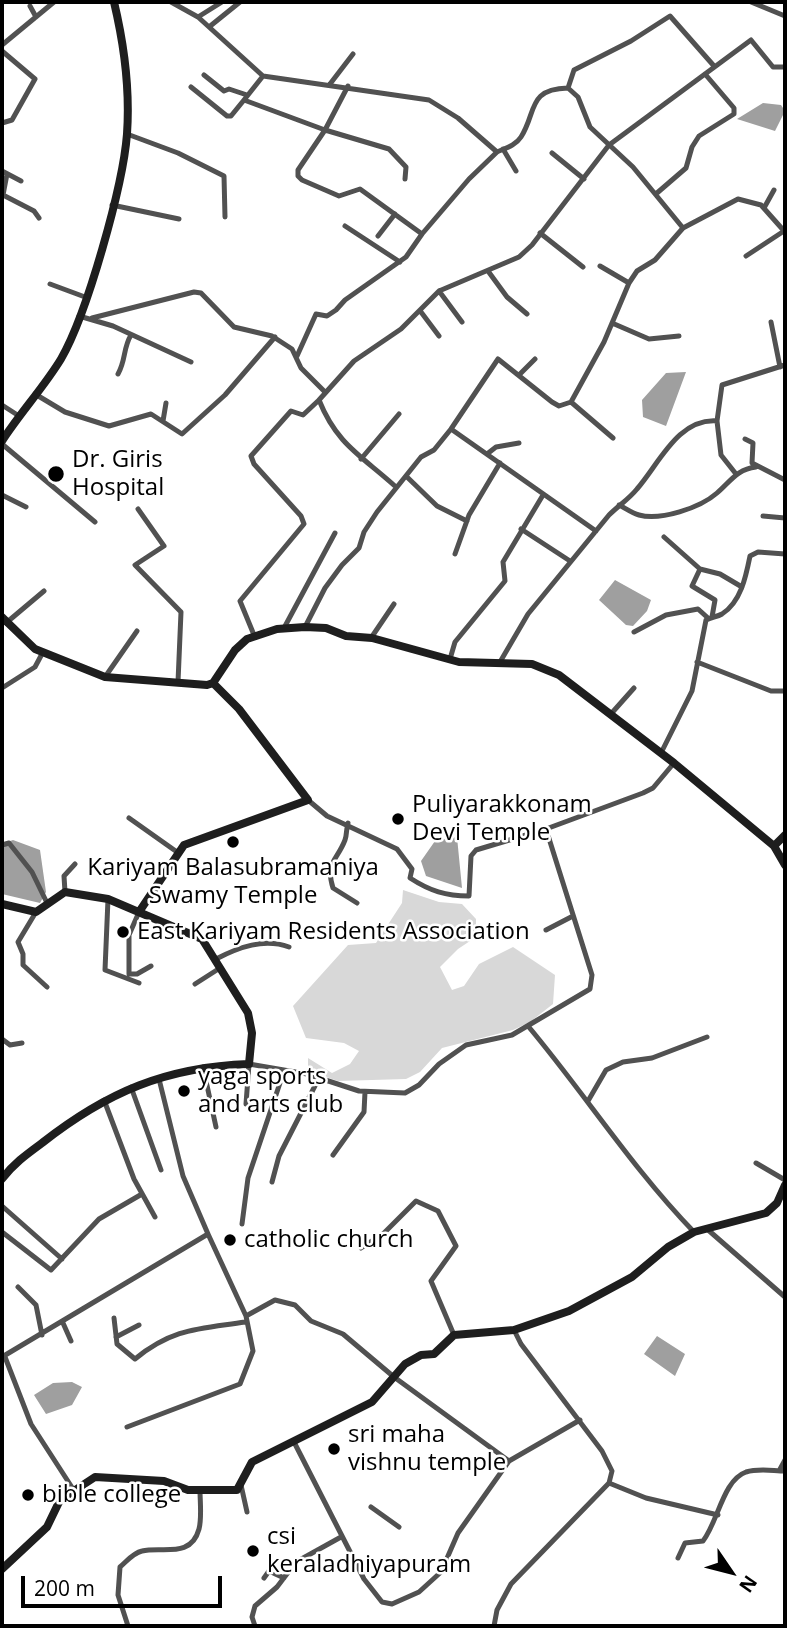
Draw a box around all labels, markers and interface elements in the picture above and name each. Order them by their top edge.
place label: Dr. Giris Hospital [72,446,164,502]
marker: Dr. Giris Hospital [46,464,66,484]
place label: Puliyarakkonam Devi Temple [412,791,592,847]
marker: Puliyarakkonam Devi Temple [390,811,406,827]
marker: Kariyam Balasubramaniya Swamy Temple [225,834,241,850]
place label: Kariyam Balasubramaniya Swamy Temple [87,854,379,910]
place label: East Kariyam Residents Association [137,918,530,946]
marker: East Kariyam Residents Association [115,924,131,940]
place label: yaga sports and arts club [198,1063,343,1119]
marker: yaga sports and arts club [176,1083,192,1099]
place label: catholic church [244,1226,413,1254]
marker: catholic church [222,1232,238,1248]
place label: sri maha vishnu temple [348,1421,506,1477]
marker: sri maha vishnu temple [326,1441,342,1457]
place label: bible college [42,1481,181,1509]
marker: bible college [20,1487,36,1503]
place label: csi keraladhiyapuram [267,1523,471,1579]
north arrow [696,1537,766,1607]
marker: csi keraladhiyapuram [245,1543,261,1559]
scale bar [24,1562,226,1606]
text: N [733,1570,763,1598]
text: 200 m [34,1574,95,1602]

